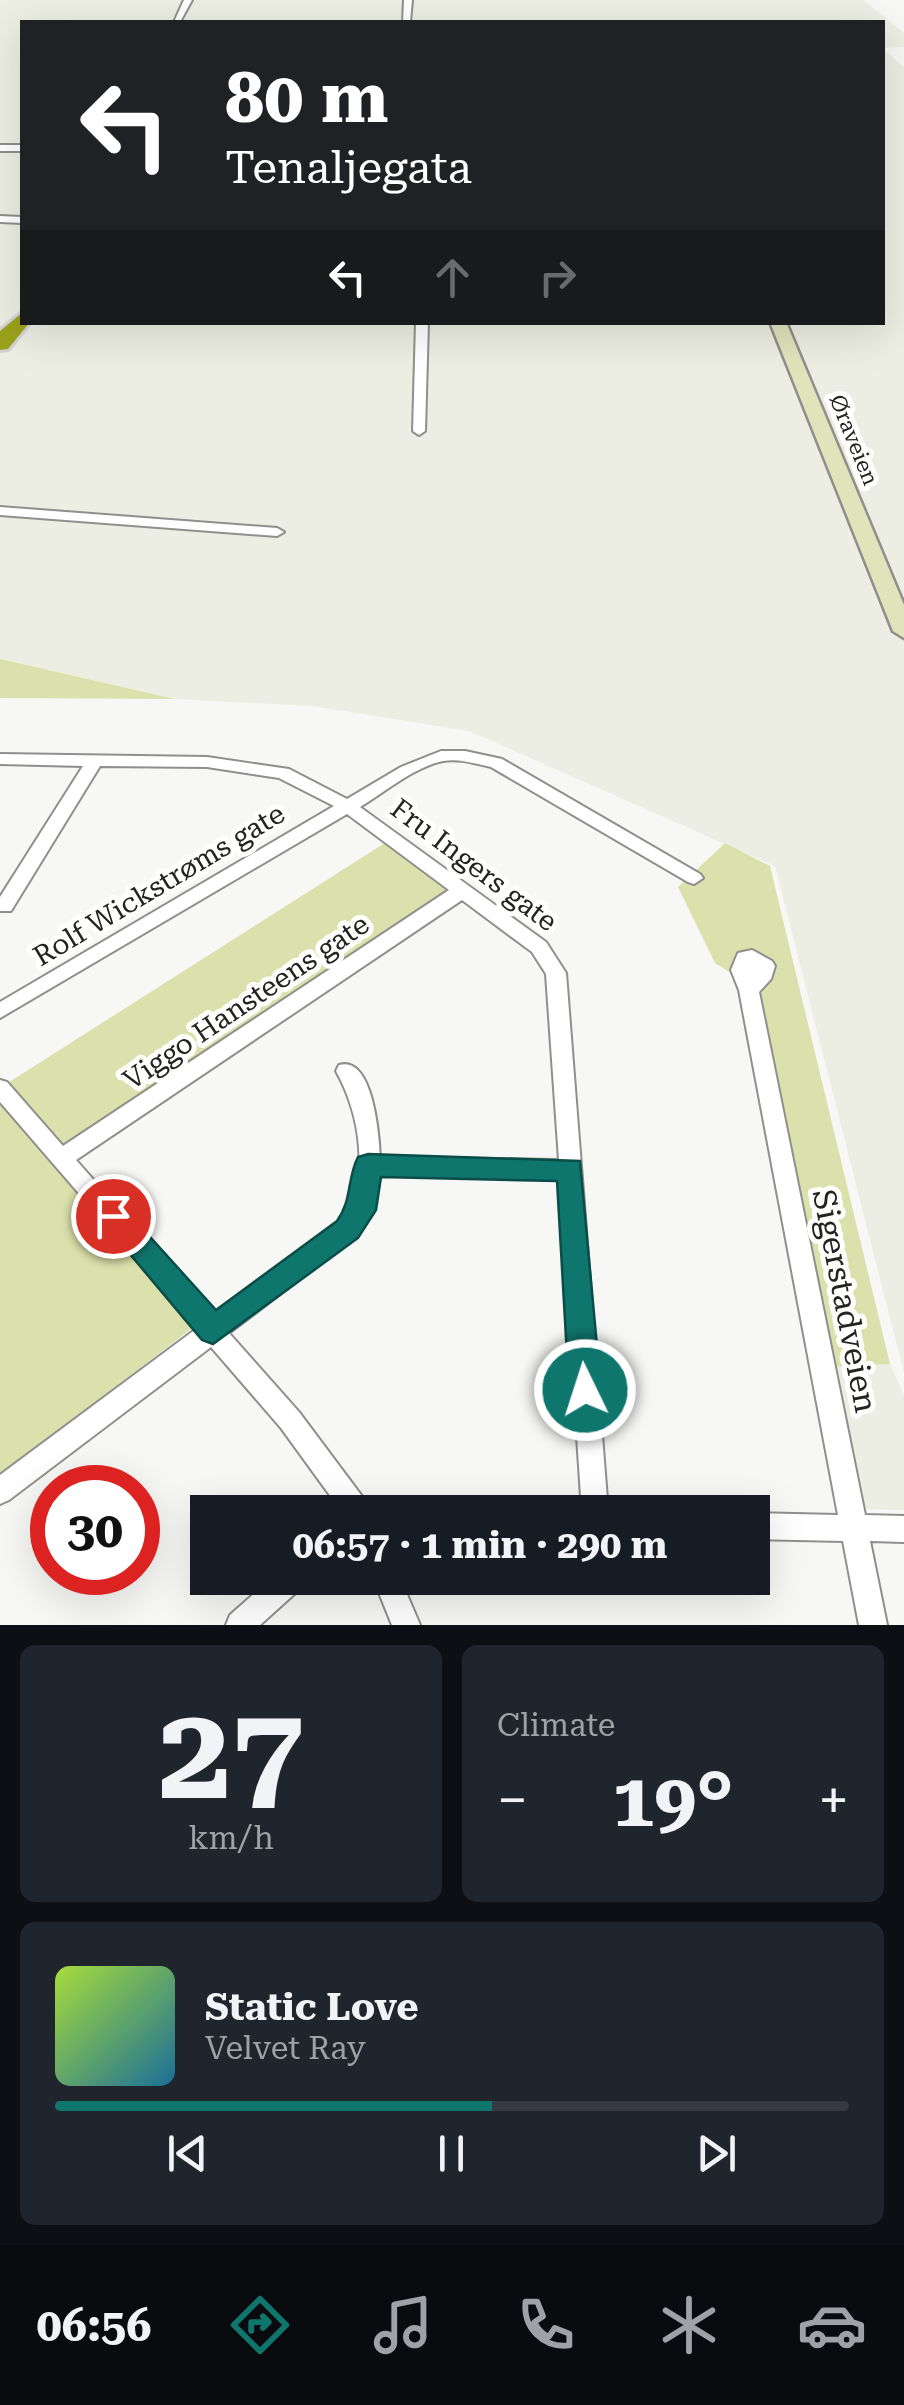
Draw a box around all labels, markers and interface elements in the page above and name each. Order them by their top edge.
text: 80 m [225,57,389,139]
icon: left [60,60,190,190]
text: Tenaljegata [225,141,472,194]
icon: left [320,250,375,305]
icon: ahead [425,250,480,305]
icon: right [530,250,585,305]
street label: Øraveien [825,391,883,489]
street label: Fru Ingers gate [384,792,564,938]
street label: Rolf Wickstrøms gate [27,797,291,973]
street label: Viggo Hansteens gate [117,907,375,1097]
pin [71,1174,156,1259]
street label: Sigerstadveien [805,1186,885,1416]
icon: arrive [86,1189,141,1244]
position arrow [533,1338,637,1442]
speed limit sign: 30 [30,1465,160,1595]
text: 06:57 · 1 min · 290 m [293,1523,667,1567]
text: 27 [158,1677,304,1830]
text: Climate [497,1706,615,1744]
text: 19° [612,1756,734,1844]
text: − [497,1768,528,1832]
text: + [818,1768,849,1832]
text: km/h [188,1819,274,1857]
text: Static Love [205,1985,418,2029]
text: Velvet Ray [205,2029,366,2067]
icon: previous [160,2126,215,2181]
icon: pause [424,2126,479,2181]
icon: next [689,2126,744,2181]
icon: directions [225,2290,295,2360]
icon: music [368,2290,438,2360]
icon: phone [511,2290,581,2360]
icon: climate [654,2290,724,2360]
icon: car [797,2290,867,2360]
text: 06:56 [37,2299,151,2352]

